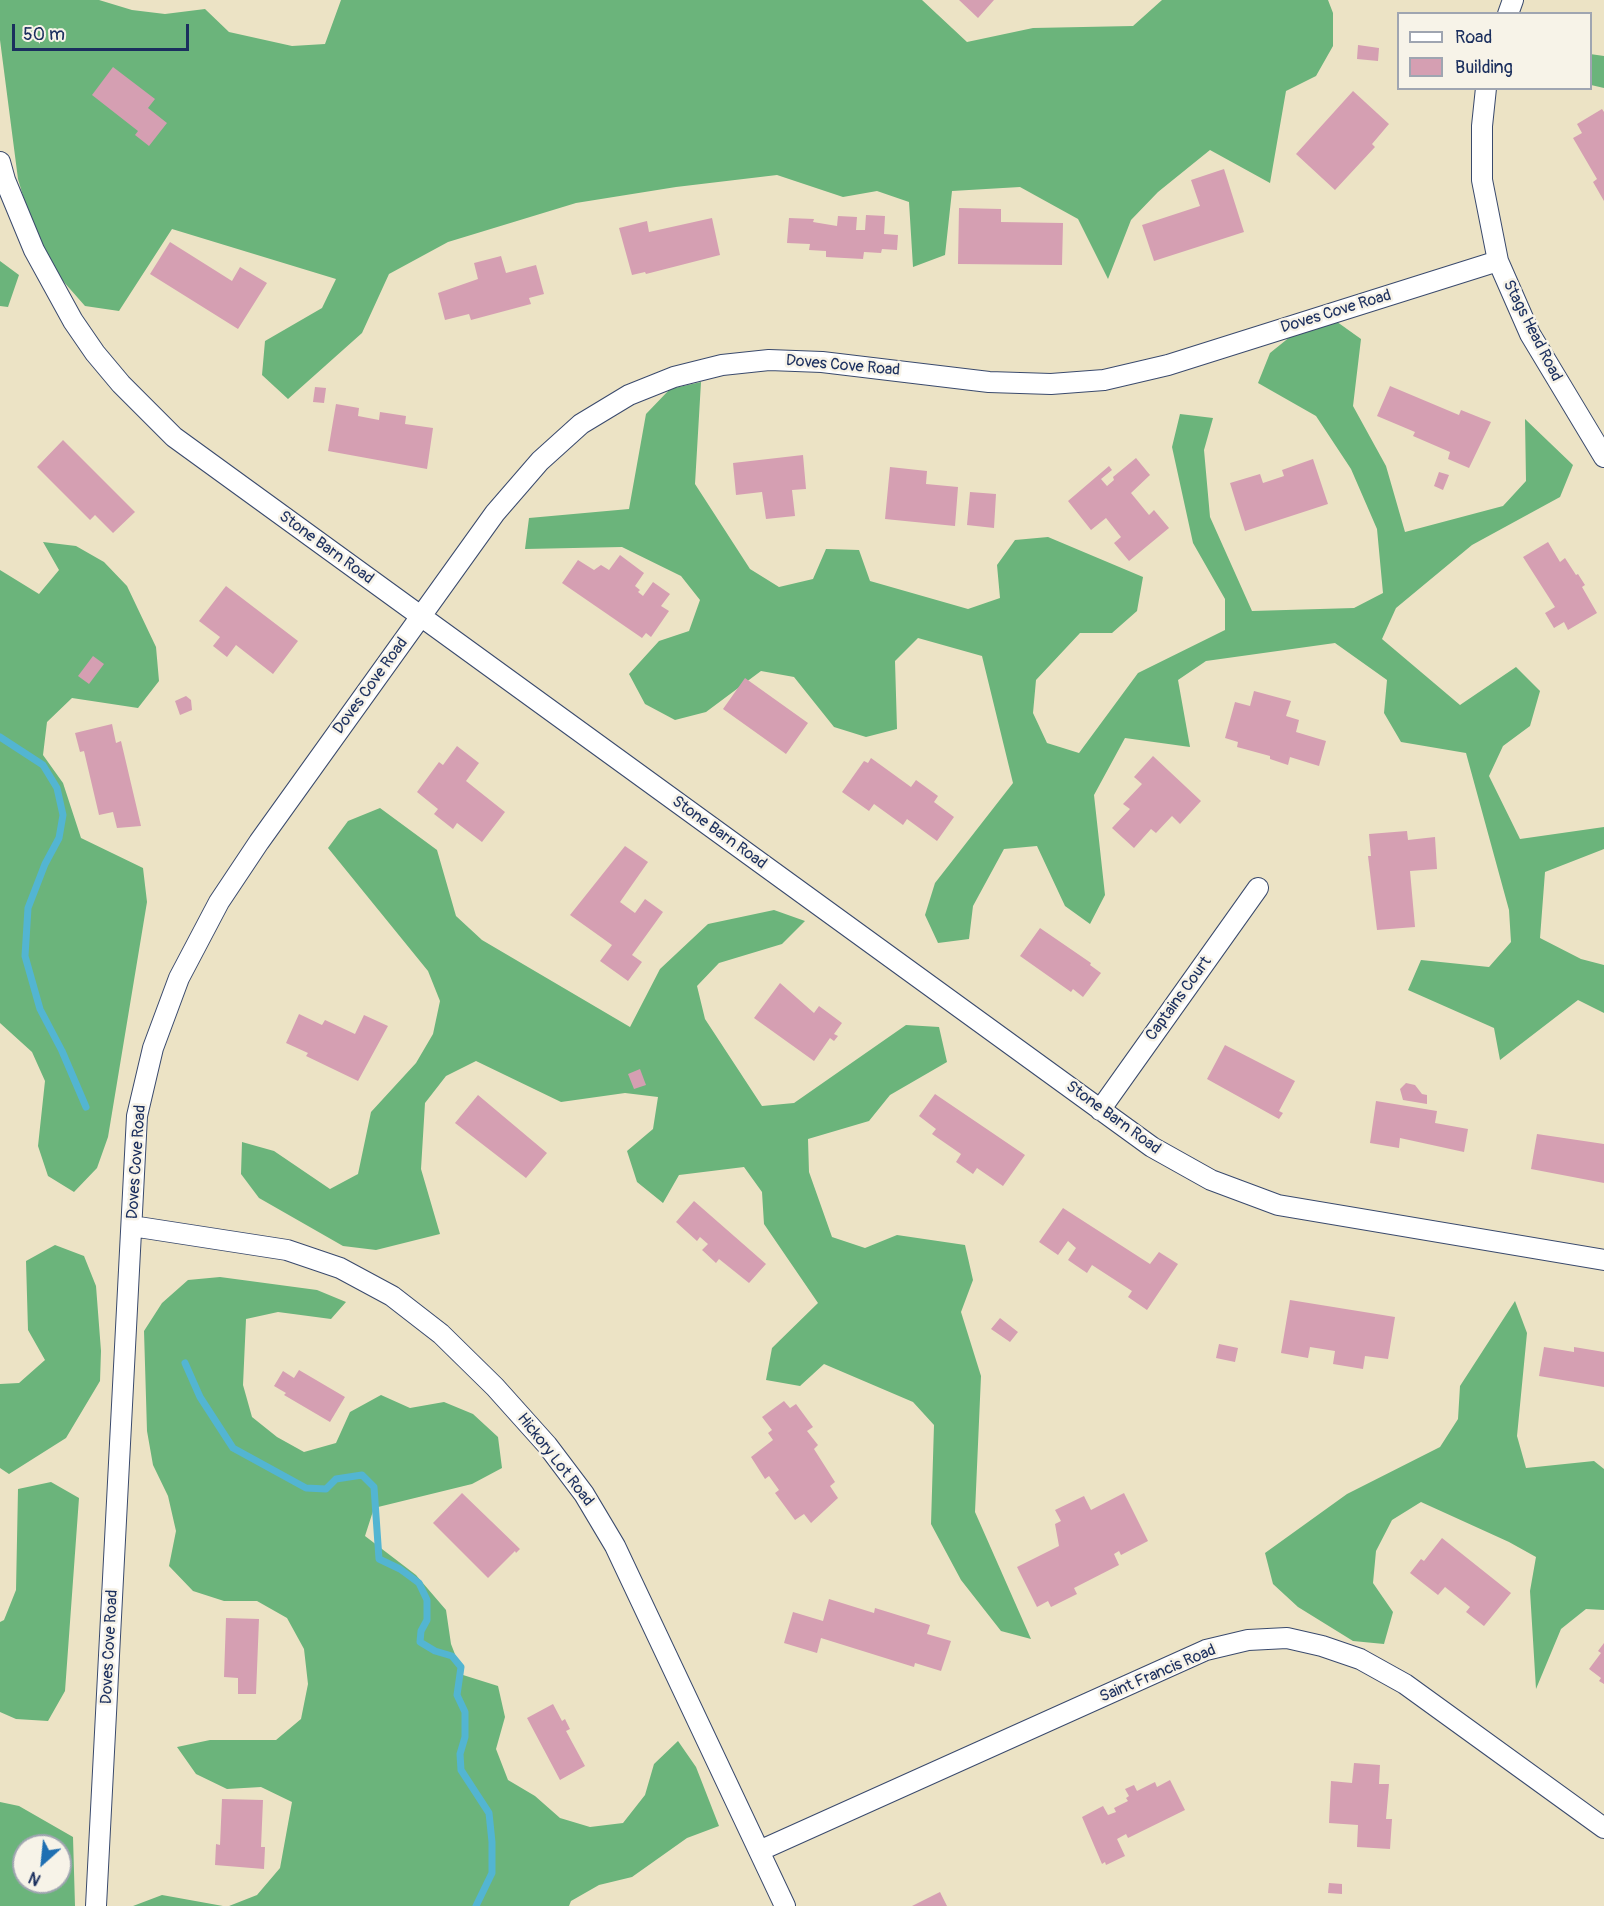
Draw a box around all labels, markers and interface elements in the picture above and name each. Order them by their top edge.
scale bar [15,12,192,50]
legend [1397,12,1592,90]
text: 50 m [23,23,65,46]
text: Road [1455,26,1492,49]
text: Building [1455,56,1513,79]
street label: Stags Head Road [1498,277,1566,385]
street label: Doves Cove Road [1278,286,1394,338]
street label: Doves Cove Road [785,351,901,381]
street label: Stone Barn Road [275,507,377,589]
street label: Doves Cove Road [330,634,412,738]
street label: Stone Barn Road [668,792,770,874]
street label: Captains Court [1142,953,1216,1045]
street label: Stone Barn Road [1062,1077,1164,1159]
street label: Doves Cove Road [123,1104,151,1220]
street label: Hickory Lot Road [513,1410,597,1510]
street label: Doves Cove Road [97,1589,123,1705]
street label: Saint Francis Road [1097,1641,1219,1707]
north arrow [12,1834,72,1894]
text: N [25,1867,44,1890]

